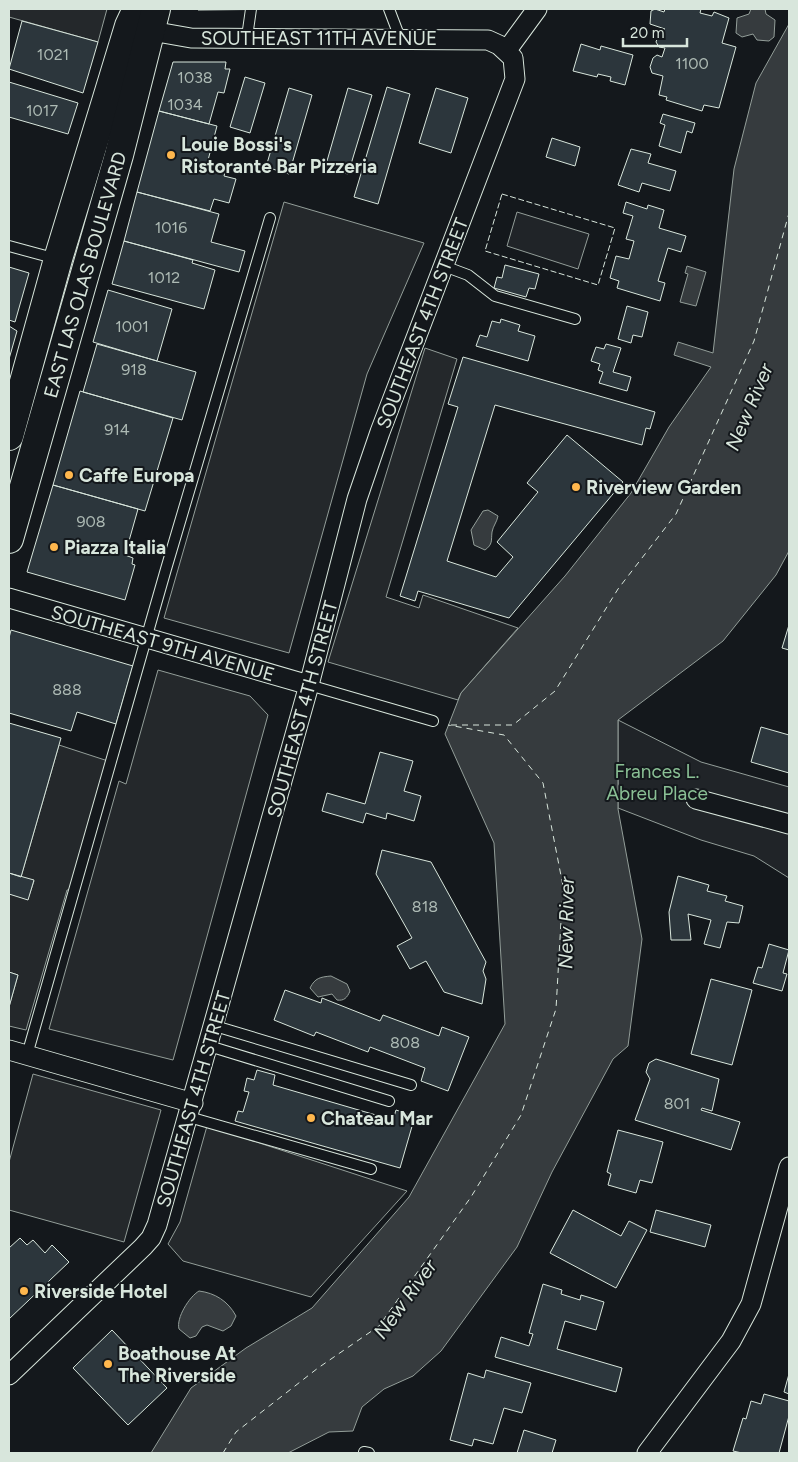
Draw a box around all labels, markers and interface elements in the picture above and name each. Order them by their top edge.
scale bar [623,15,687,47]
text: 20 m [630,24,664,42]
street label: SOUTHEAST 11TH AVENUE [201,27,437,50]
house number: 1021 [37,45,69,64]
house number: 1100 [675,54,709,73]
house number: 1038 [177,68,213,87]
house number: 1034 [167,95,203,114]
house number: 1017 [26,101,58,120]
place label: Louie Bossi's Ristorante Bar Pizzeria [181,133,377,178]
street label: EAST LAS OLAS BOULEVARD [39,149,131,401]
marker: Louie Bossi's Ristorante Bar Pizzeria [165,149,177,161]
street label: SOUTHEAST 4TH STREET [372,214,473,432]
house number: 1016 [155,218,187,237]
house number: 1012 [148,268,180,287]
house number: 1001 [115,317,149,336]
water label: New River [720,359,779,454]
house number: 918 [121,360,147,379]
house number: 914 [104,420,130,439]
place label: Caffe Europa [79,464,194,487]
marker: Caffe Europa [63,469,75,481]
place label: Riverview Garden [586,476,741,499]
marker: Riverview Garden [570,481,582,493]
house number: 908 [76,512,106,531]
place label: Piazza Italia [64,536,166,559]
marker: Piazza Italia [48,541,60,553]
street label: SOUTHEAST 4TH STREET [262,598,343,820]
street label: SOUTHEAST 9TH AVENUE [48,601,277,686]
house number: 888 [52,680,82,699]
park label: Frances L. Abreu Place [606,760,708,805]
water label: New River [553,876,579,969]
house number: 818 [412,897,438,916]
street label: SOUTHEAST 4TH STREET [152,988,236,1210]
house number: 808 [390,1033,420,1052]
house number: 801 [664,1094,690,1113]
place label: Chateau Mar [321,1107,433,1130]
marker: Chateau Mar [305,1112,317,1124]
water label: New River [368,1254,443,1343]
place label: Riverside Hotel [34,1280,167,1303]
marker: Riverside Hotel [18,1285,30,1297]
place label: Boathouse At The Riverside [118,1342,237,1387]
marker: Boathouse At The Riverside [102,1358,114,1370]

